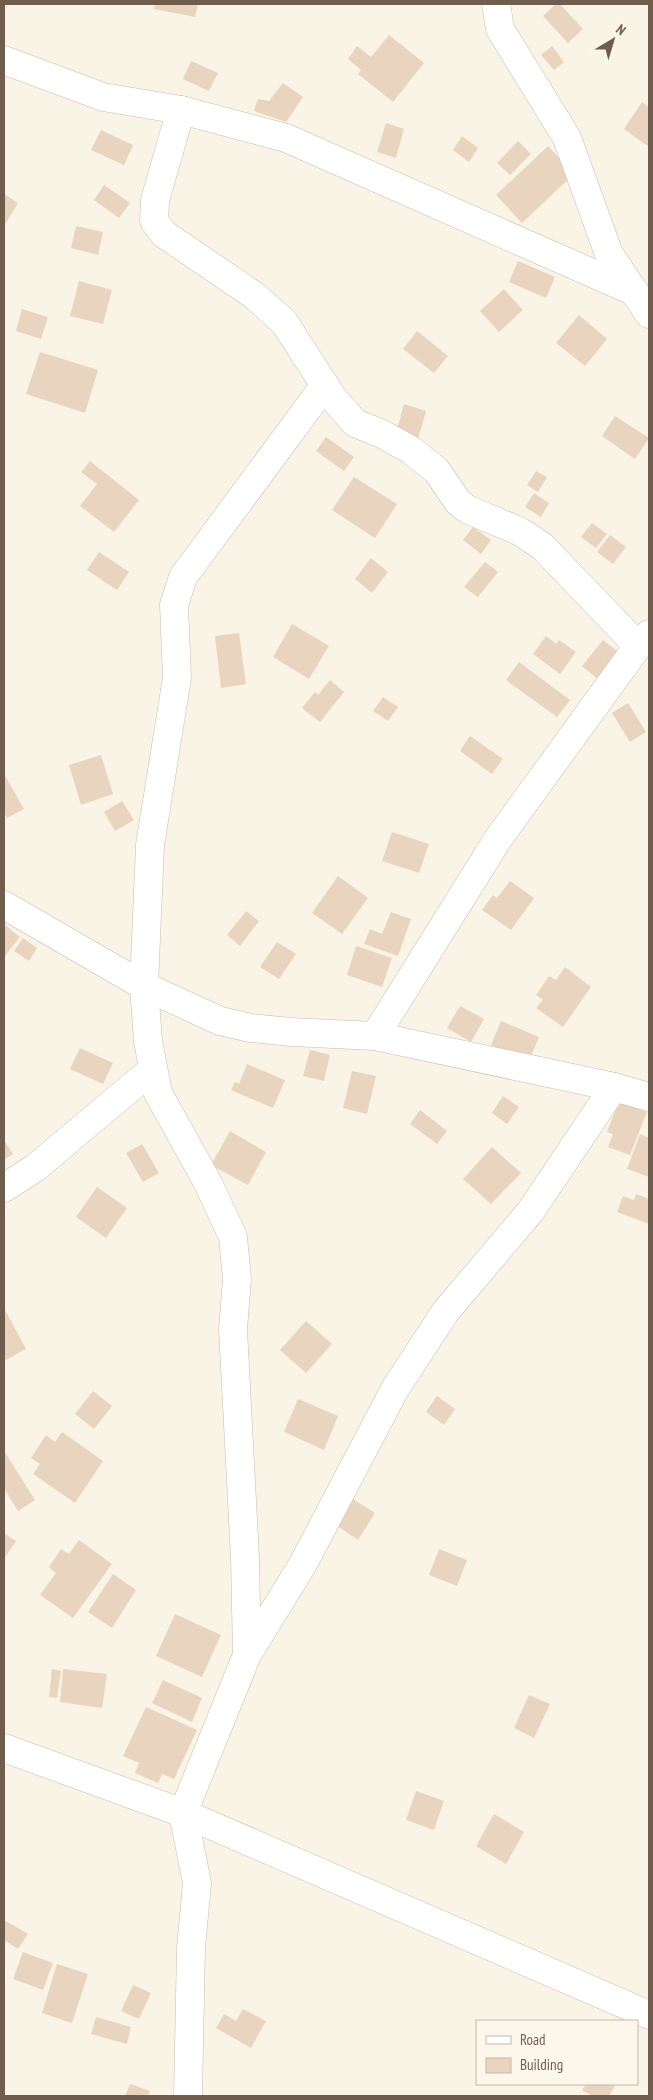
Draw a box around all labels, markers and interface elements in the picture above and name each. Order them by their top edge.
north arrow [588,15,638,65]
text: N [612,20,630,39]
legend [476,2020,638,2085]
text: Road [520,2030,546,2049]
text: Building [520,2055,563,2074]

